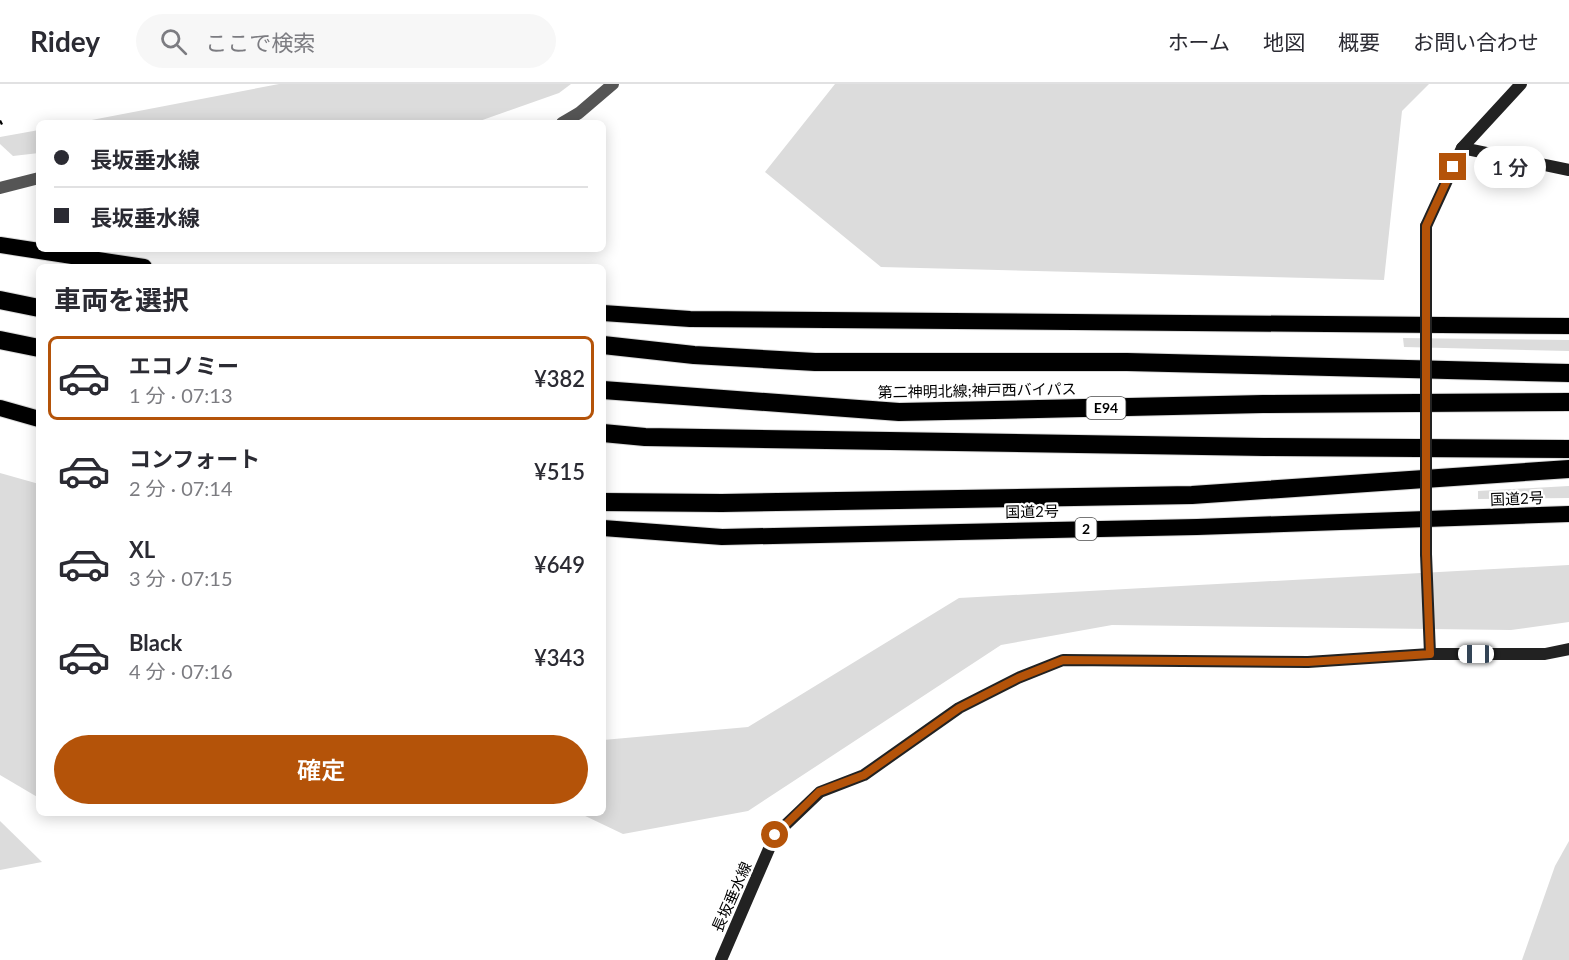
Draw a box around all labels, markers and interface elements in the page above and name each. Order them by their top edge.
search box [136,14,556,68]
text: Ridey [30,24,100,58]
icon: search [157,25,190,58]
text: ここで検索 [205,29,315,56]
text: ホーム [1168,29,1230,54]
text: 地図 [1263,29,1305,54]
text: 概要 [1338,29,1380,54]
text: お問い合わせ [1413,29,1539,54]
text: 長坂垂水線 [90,146,200,173]
callout: 1 分 [1474,146,1546,188]
route end [1439,153,1466,180]
text: 1 分 [1492,155,1528,179]
text: 長坂垂水線 [90,204,200,231]
text: 車両を選択 [54,283,189,316]
icon: car [57,351,111,405]
text: エコノミー [129,352,239,379]
text: ¥382 [534,365,585,392]
street label: 第二神明北線;神戸西バイパス [878,379,1076,401]
text: 1 分 · 07:13 [129,383,233,407]
road number: E94 [1086,397,1126,419]
icon: car [57,444,111,498]
text: コンフォート [129,445,260,472]
text: ¥515 [534,458,585,485]
text: 2 分 · 07:14 [129,476,233,500]
street label: 国道2号 [1490,488,1544,508]
street label: 国道2号 [1005,502,1059,520]
road number: 2 [1076,518,1096,540]
text: XL [129,536,155,563]
icon: car [57,537,111,591]
text: ¥649 [534,551,585,578]
text: 3 分 · 07:15 [129,566,233,590]
text: Black [129,629,182,656]
icon: car [57,630,111,684]
text: ¥343 [534,644,585,671]
car [1458,645,1494,663]
text: 4 分 · 07:16 [129,659,233,683]
button: 確定 [54,735,588,804]
route start [761,821,788,848]
street label: 長坂垂水線 [708,859,755,935]

